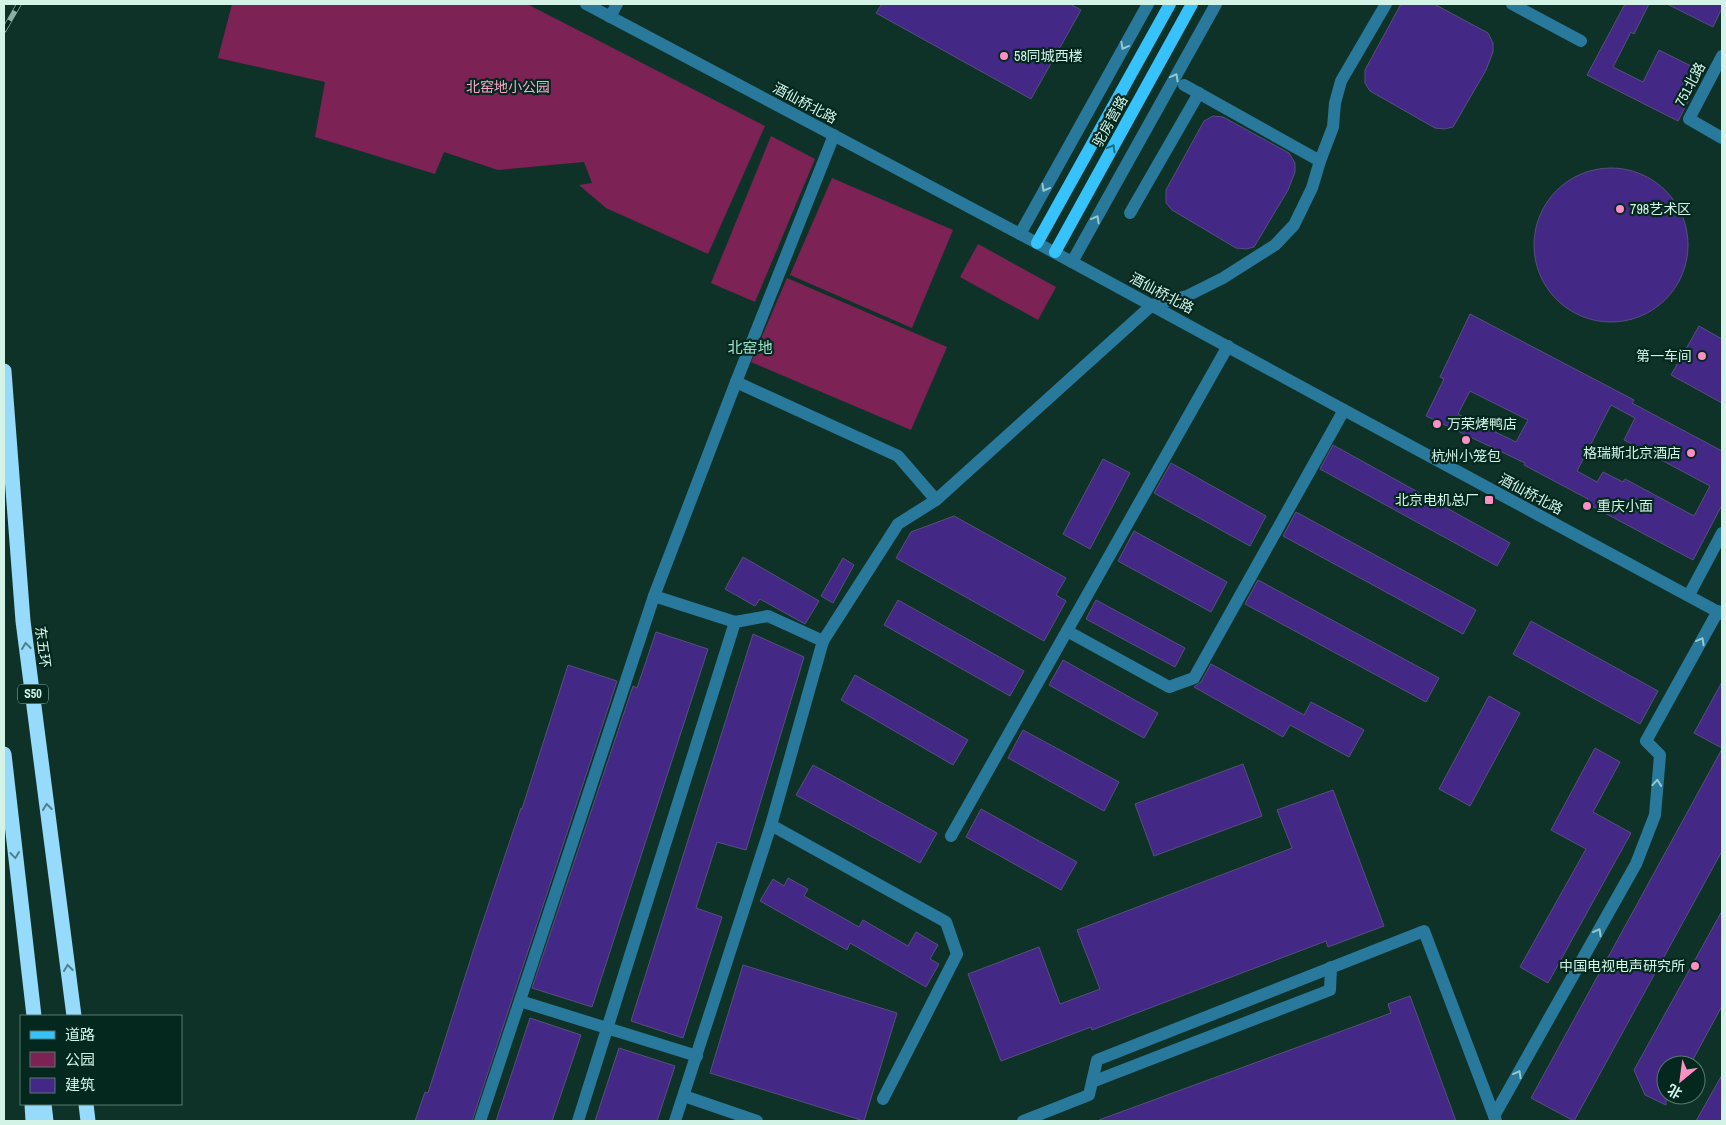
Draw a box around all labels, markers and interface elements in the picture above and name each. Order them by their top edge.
one-way arrow [1121,41,1131,50]
place label: 58同城西楼 [1014,47,1083,65]
marker: 58同城西楼 [998,50,1010,62]
street label: 751北路 [1671,59,1709,109]
one-way arrow [1169,73,1179,82]
park label: 北窑地小公园 [466,78,550,96]
street label: 酒仙桥北路 [770,79,840,127]
street label: 驼房营路 [1089,92,1131,150]
one-way arrow [1106,144,1116,153]
one-way arrow [1042,183,1052,192]
place label: 798艺术区 [1630,200,1691,218]
marker: 798艺术区 [1614,203,1626,215]
one-way arrow [1090,215,1100,224]
street label: 酒仙桥北路 [1127,269,1197,317]
district label: 北窑地 [727,337,773,358]
place label: 第一车间 [1636,347,1692,365]
marker: 第一车间 [1696,350,1708,362]
place label: 万荣烤鸭店 [1447,415,1517,433]
marker: 万荣烤鸭店 [1431,418,1443,430]
marker: 杭州小笼包 [1460,434,1472,446]
place label: 格瑞斯北京酒店 [1583,444,1681,462]
place label: 杭州小笼包 [1431,447,1501,465]
marker: 格瑞斯北京酒店 [1685,447,1697,459]
street label: 酒仙桥北路 [1496,470,1566,518]
place label: 北京电机总厂 [1395,491,1479,509]
marker: 北京电机总厂 [1483,494,1495,506]
place label: 重庆小面 [1597,497,1653,515]
marker: 重庆小面 [1581,500,1593,512]
street label: 东五环 [32,625,54,669]
one-way arrow [1695,638,1705,647]
one-way arrow [21,641,32,649]
road number: S50 [18,684,48,704]
one-way arrow [1652,779,1663,787]
one-way arrow [42,802,53,810]
one-way arrow [9,851,20,859]
one-way arrow [1592,929,1602,938]
place label: 中国电视电声研究所 [1559,957,1685,975]
marker: 中国电视电声研究所 [1689,960,1701,972]
one-way arrow [63,964,74,972]
legend [20,1015,182,1105]
text: 道路 [65,1024,95,1045]
text: 公园 [65,1049,95,1070]
north arrow [1656,1055,1706,1105]
one-way arrow [1512,1070,1522,1079]
text: 建筑 [65,1074,95,1095]
text: 北 [1664,1080,1685,1103]

